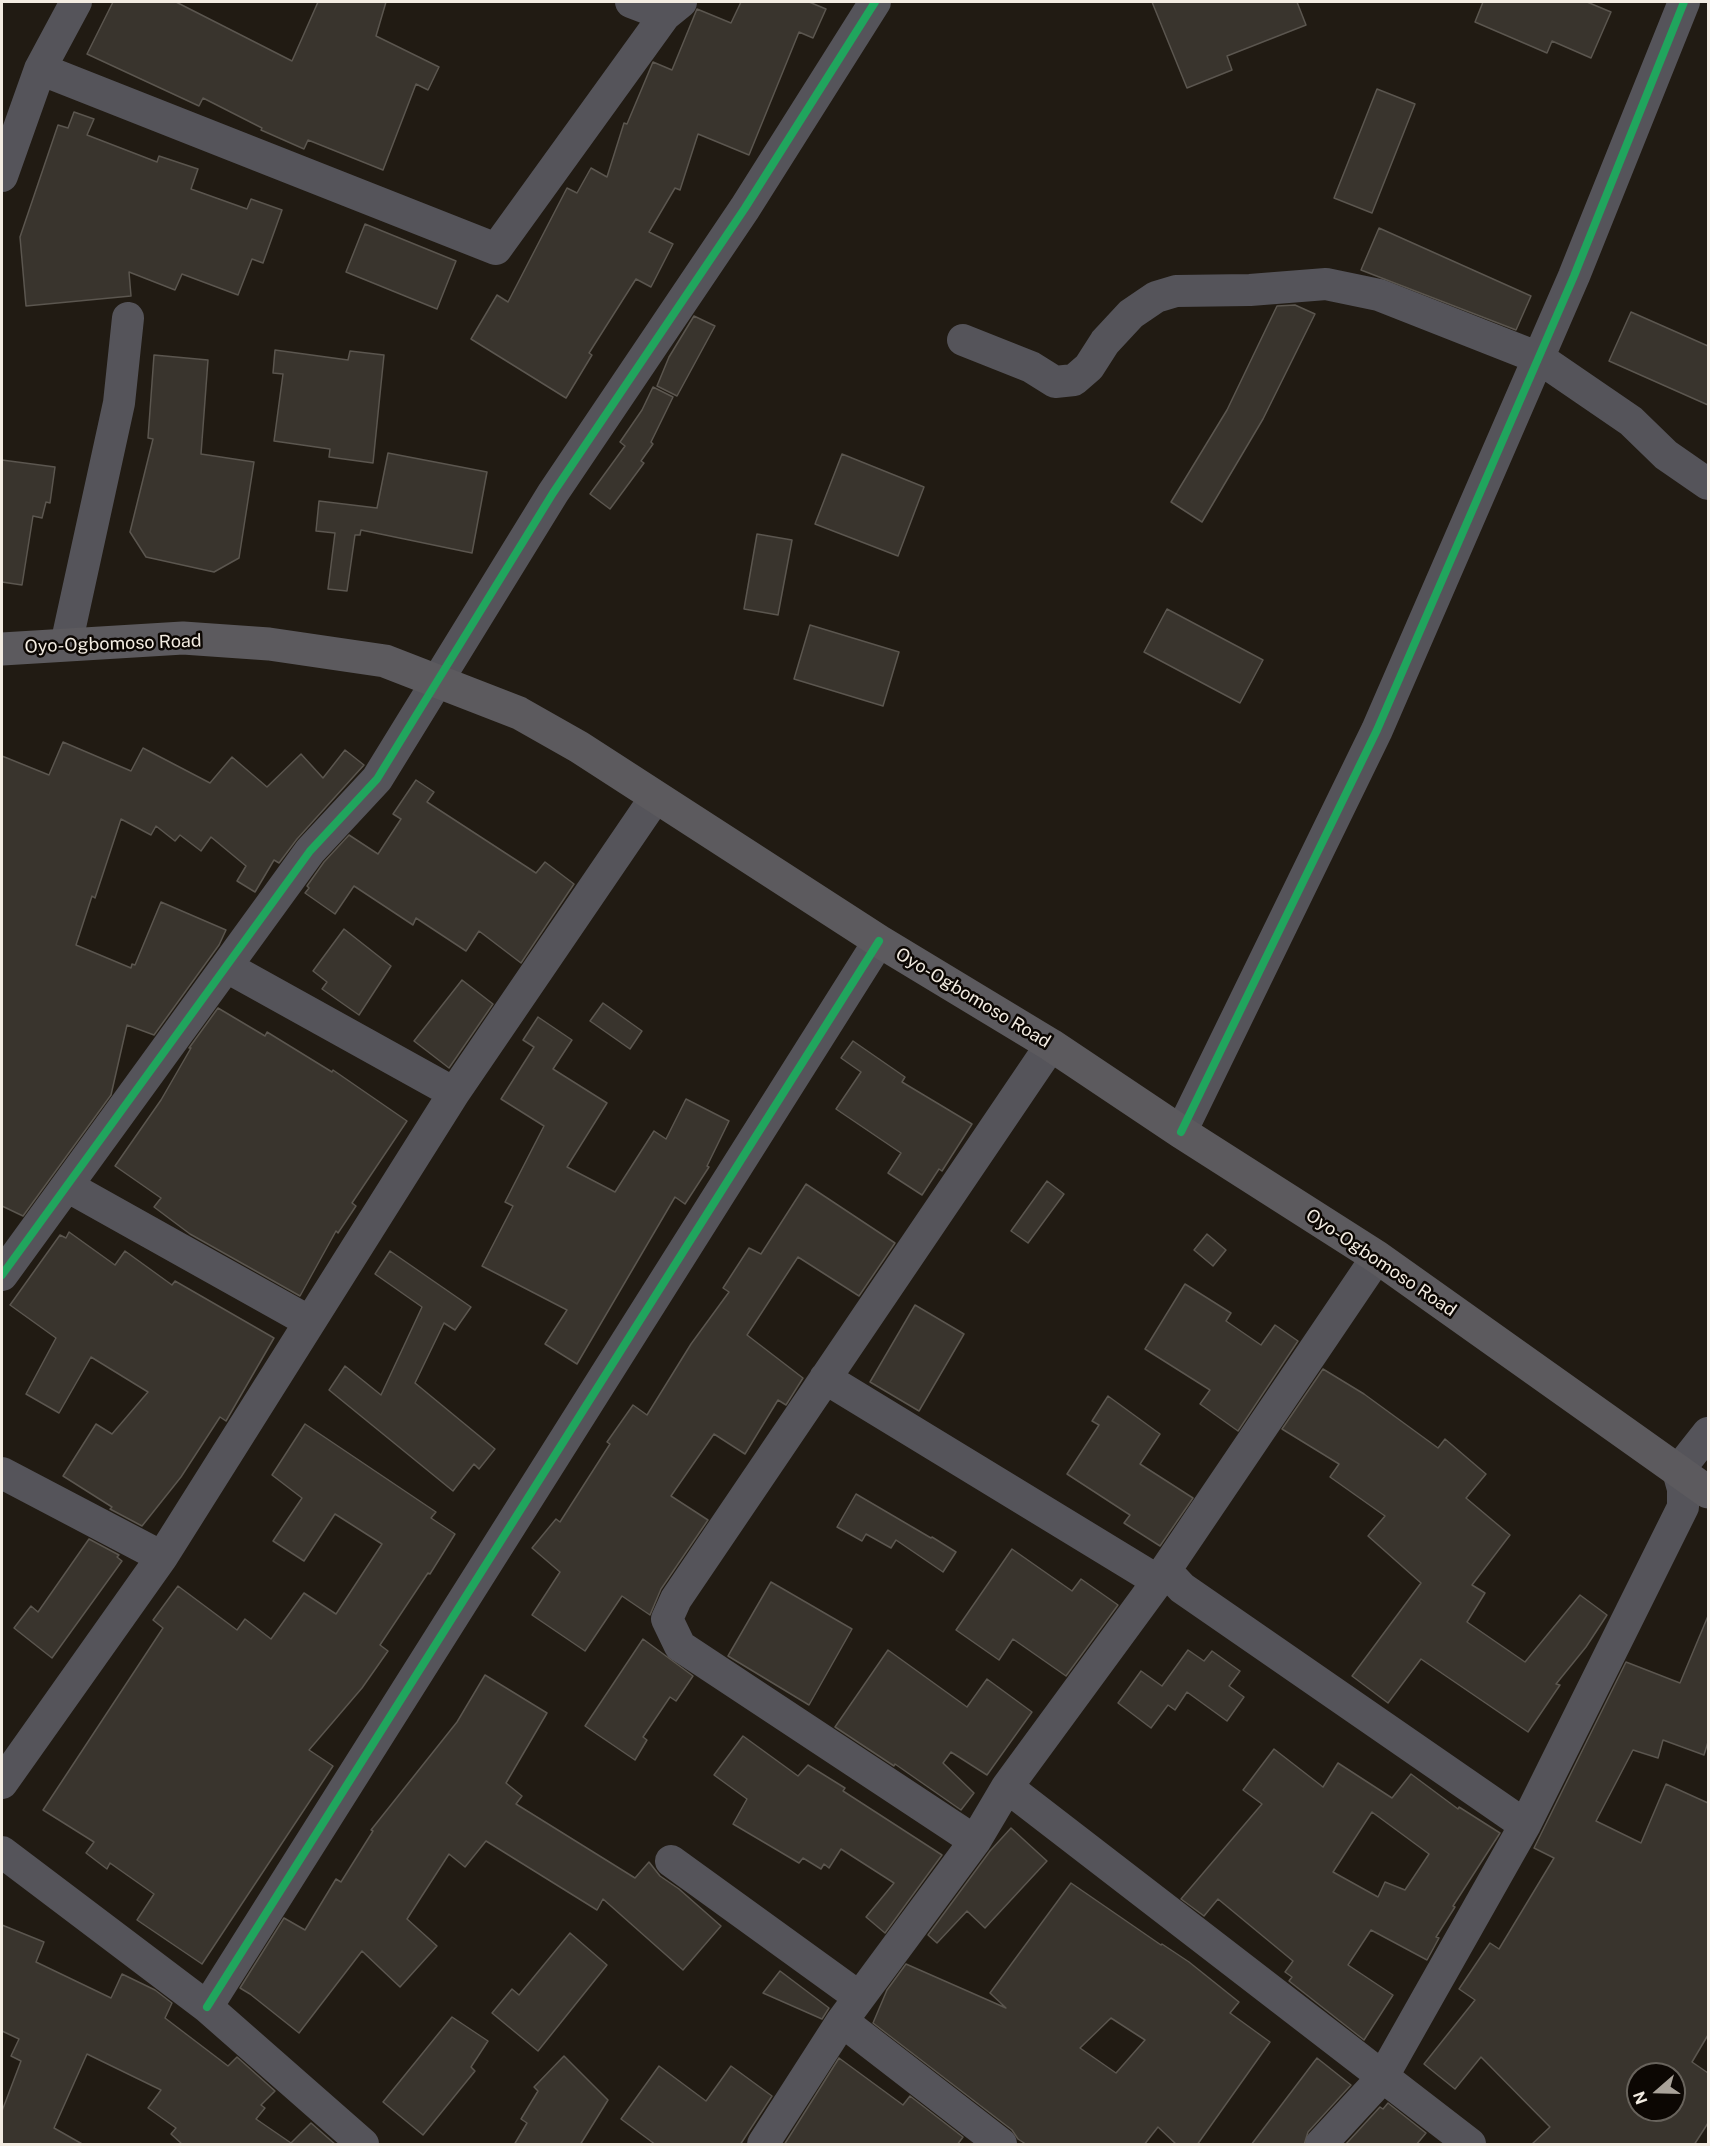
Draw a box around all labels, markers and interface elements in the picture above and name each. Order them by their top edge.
street label: Oyo-Ogbomoso Road [24,630,202,658]
street label: Oyo-Ogbomoso Road [892,943,1054,1053]
street label: Oyo-Ogbomoso Road [1302,1205,1460,1321]
north arrow [1626,2062,1686,2122]
text: N [1629,2089,1652,2107]

